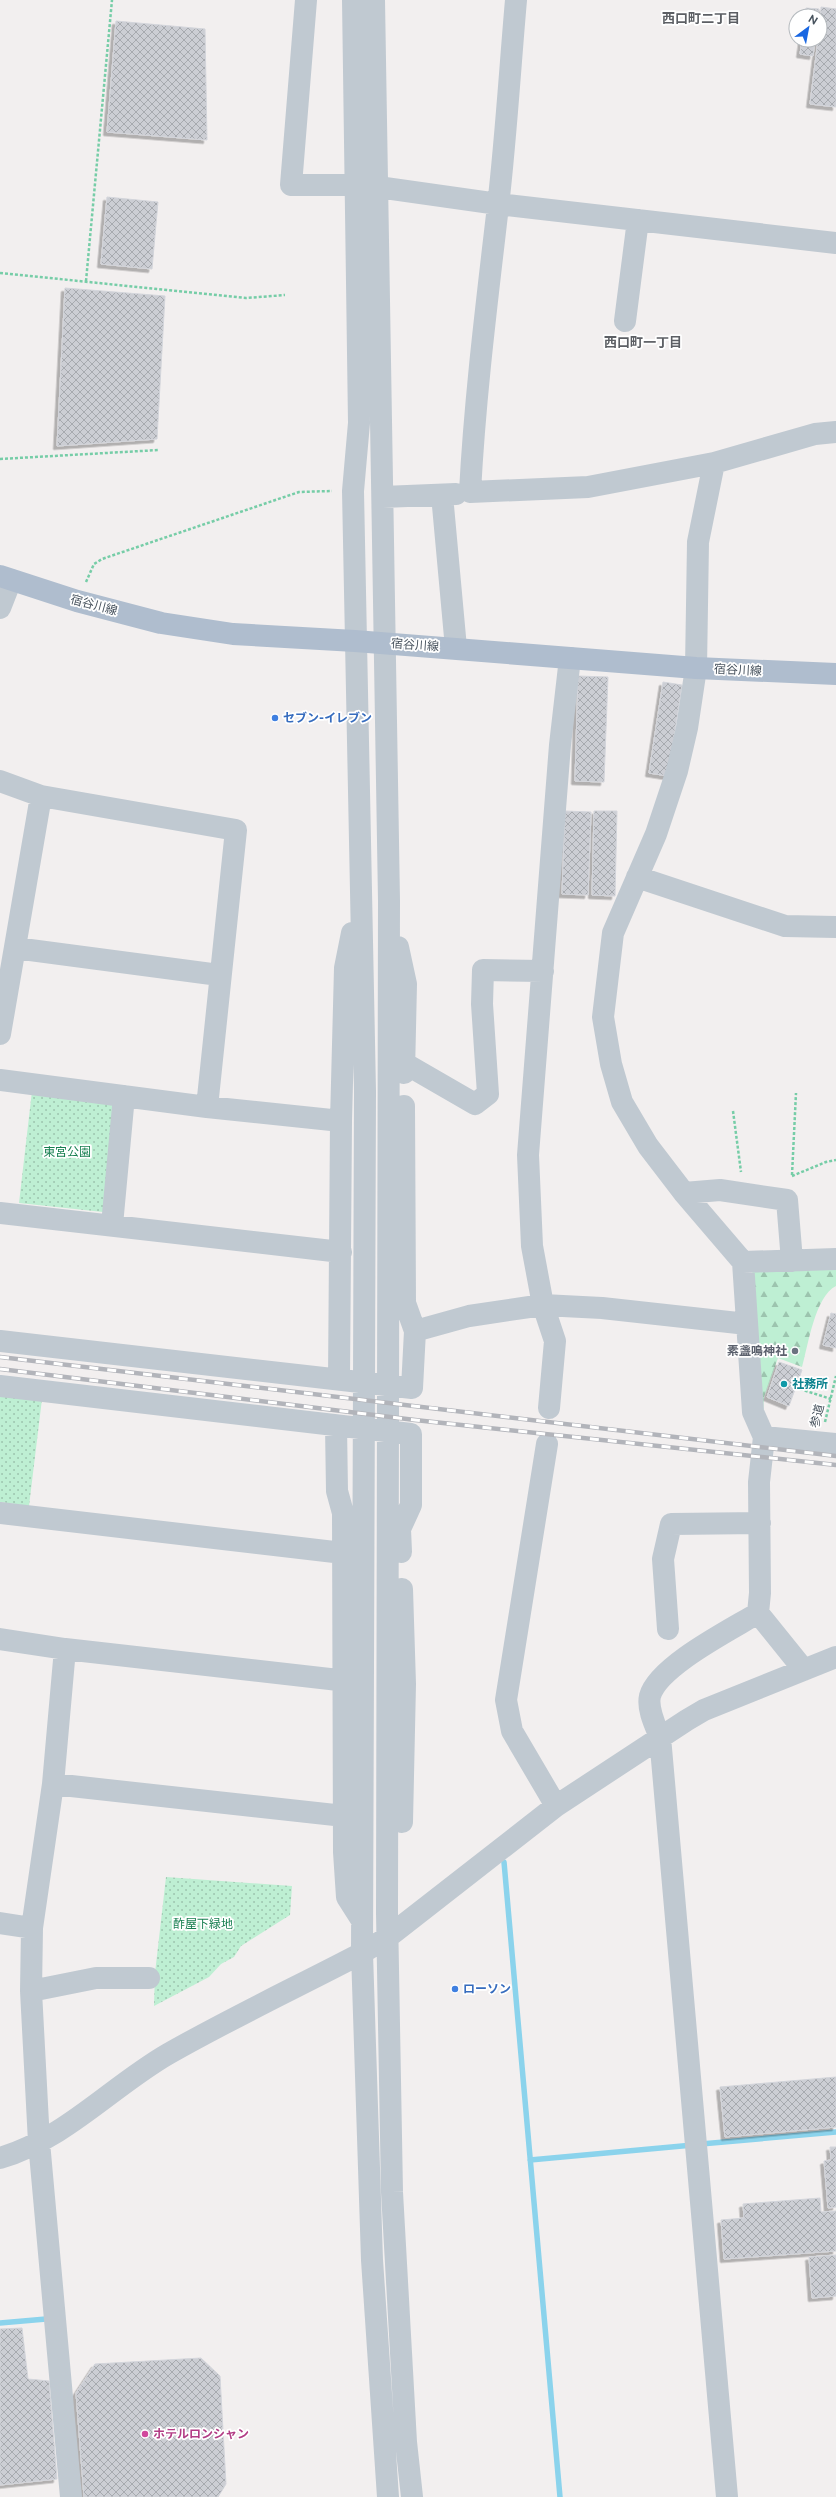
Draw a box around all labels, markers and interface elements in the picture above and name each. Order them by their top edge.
north arrow [788,8,828,48]
district label: 西口町二丁目 [662,11,740,26]
text: N [806,12,820,28]
district label: 西口町一丁目 [604,335,682,350]
street label: 宿谷川線 [69,592,119,618]
street label: 宿谷川線 [391,636,439,654]
street label: 宿谷川線 [714,662,762,678]
place label: セブン-イレブン [283,711,372,725]
marker: セブン-イレブン [270,713,280,723]
park label: 東宮公園 [43,1145,91,1159]
place label: 素盞鳴神社 [727,1344,787,1358]
marker: 素盞鳴神社 [790,1346,800,1356]
place label: 社務所 [792,1377,828,1391]
marker: 社務所 [779,1379,789,1389]
street label: 参道 [807,1403,827,1429]
park label: 酢屋下緑地 [173,1917,233,1931]
place label: ローソン [463,1982,511,1996]
marker: ローソン [450,1984,460,1994]
place label: ホテルロンシャン [153,2427,249,2441]
marker: ホテルロンシャン [140,2429,150,2439]

